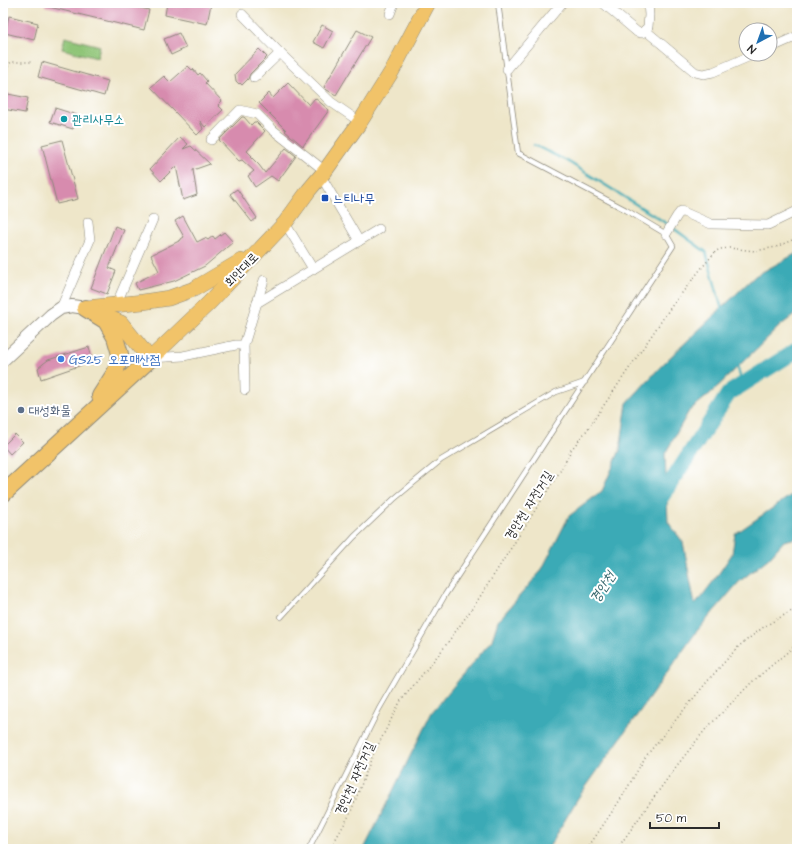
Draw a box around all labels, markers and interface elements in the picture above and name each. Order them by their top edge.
north arrow [738,22,778,62]
text: N [744,41,759,57]
place label: 관리사무소 [72,111,124,129]
marker: 관리사무소 [59,114,69,124]
place label: 느티나무 [333,190,375,208]
marker: 느티나무 [320,193,330,203]
street label: 회안대로 [221,248,263,291]
place label: GS25 오포매산점 [69,351,161,369]
marker: GS25 오포매산점 [56,354,66,364]
place label: 대성화물 [29,402,71,420]
marker: 대성화물 [16,405,26,415]
street label: 경안천 자전거길 [500,468,557,544]
water label: 경안천 [585,566,621,607]
street label: 경안천 자전거길 [331,739,379,818]
scale bar [650,804,719,830]
text: 50 m [656,810,687,827]

